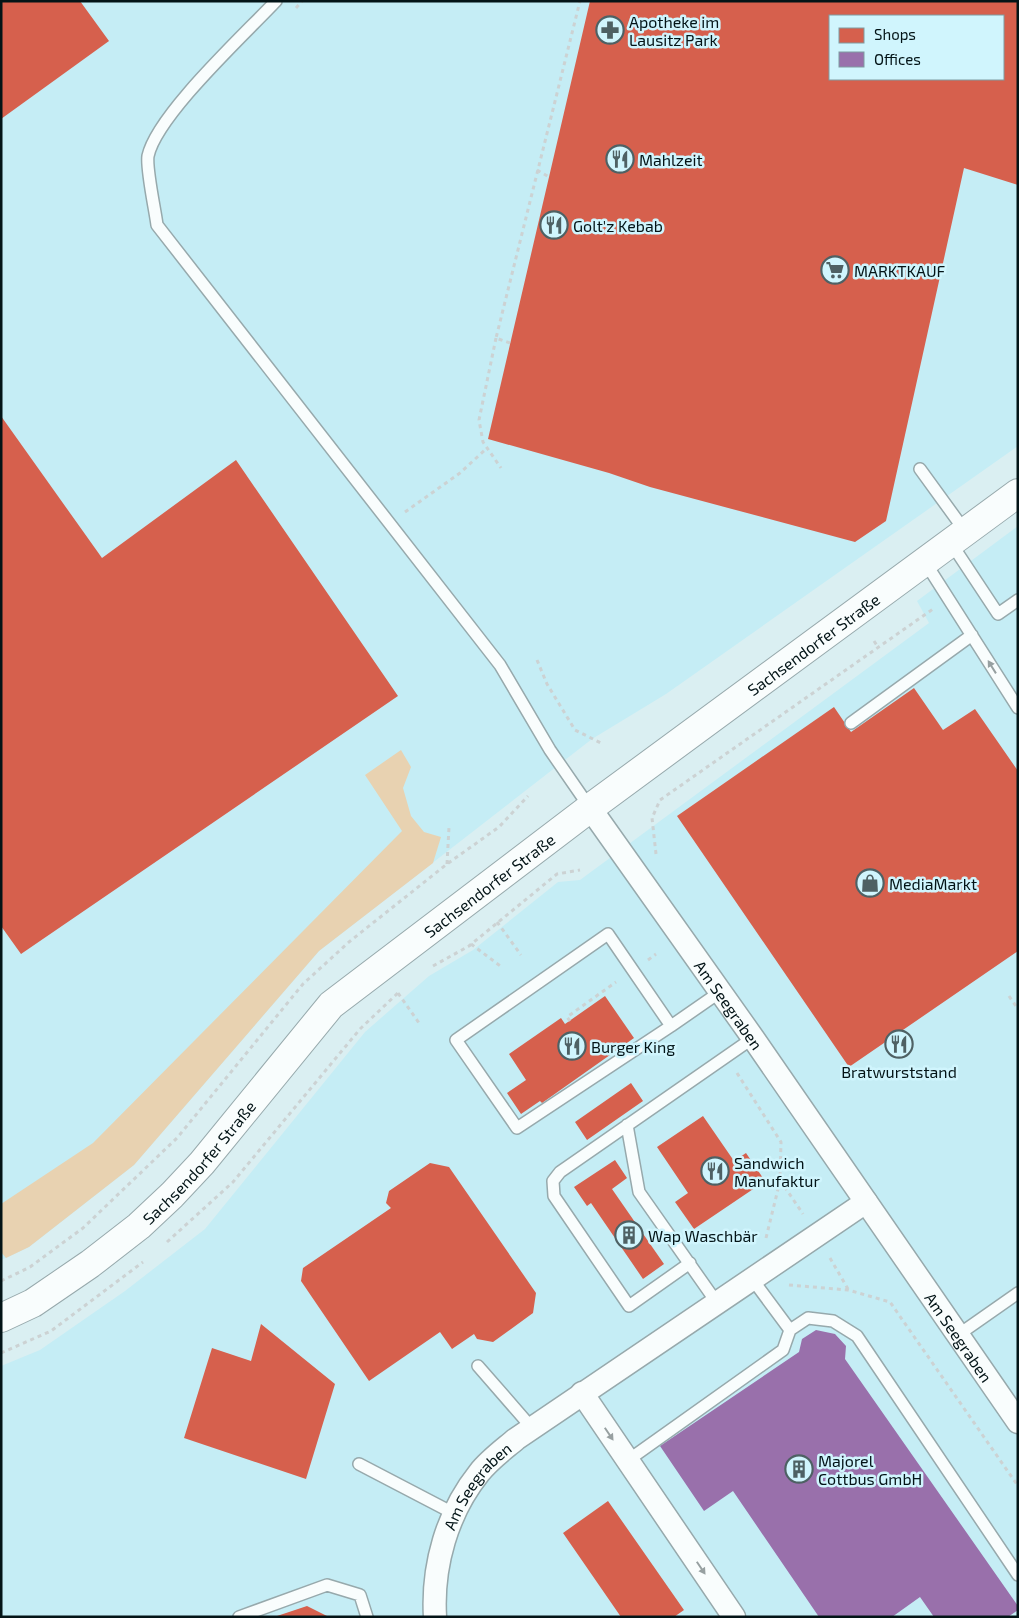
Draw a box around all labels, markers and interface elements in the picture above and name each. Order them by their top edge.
place label: Apotheke im Lausitz Park [629,12,719,49]
pharmacy icon: Apotheke im Lausitz Park [595,15,625,45]
legend [829,15,1004,80]
text: Shops [874,25,916,43]
text: Offices [874,50,921,68]
restaurant icon: Mahlzeit [605,144,635,174]
place label: Mahlzeit [639,150,703,169]
restaurant icon: Golt'z Kebab [539,210,569,240]
place label: Golt'z Kebab [573,216,663,235]
supermarket icon: MARKTKAUF [820,255,850,285]
place label: MARKTKAUF [854,261,946,280]
street label: Sachsendorfer Straße [743,589,883,699]
one-way arrow [987,661,996,674]
street label: Sachsendorfer Straße [420,829,558,941]
shop icon: MediaMarkt [855,868,885,898]
place label: MediaMarkt [889,874,977,893]
street label: Am Seegraben [691,956,767,1053]
restaurant icon: Bratwurststand [884,1029,914,1059]
restaurant icon: Burger King [557,1031,587,1061]
place label: Burger King [591,1037,675,1056]
place label: Bratwurststand [841,1062,957,1081]
street label: Sachsendorfer Straße [138,1096,259,1228]
place label: Sandwich Manufaktur [734,1153,820,1190]
restaurant icon: Sandwich Manufaktur [700,1156,730,1186]
building icon: Wap Waschbär [614,1220,644,1250]
place label: Wap Waschbär [648,1226,758,1245]
street label: Am Seegraben [922,1288,997,1385]
one-way arrow [604,1427,614,1441]
street label: Am Seegraben [439,1438,514,1532]
place label: Majorel Cottbus GmbH [818,1451,922,1488]
building icon: Majorel Cottbus GmbH [784,1454,814,1484]
one-way arrow [696,1561,706,1575]

